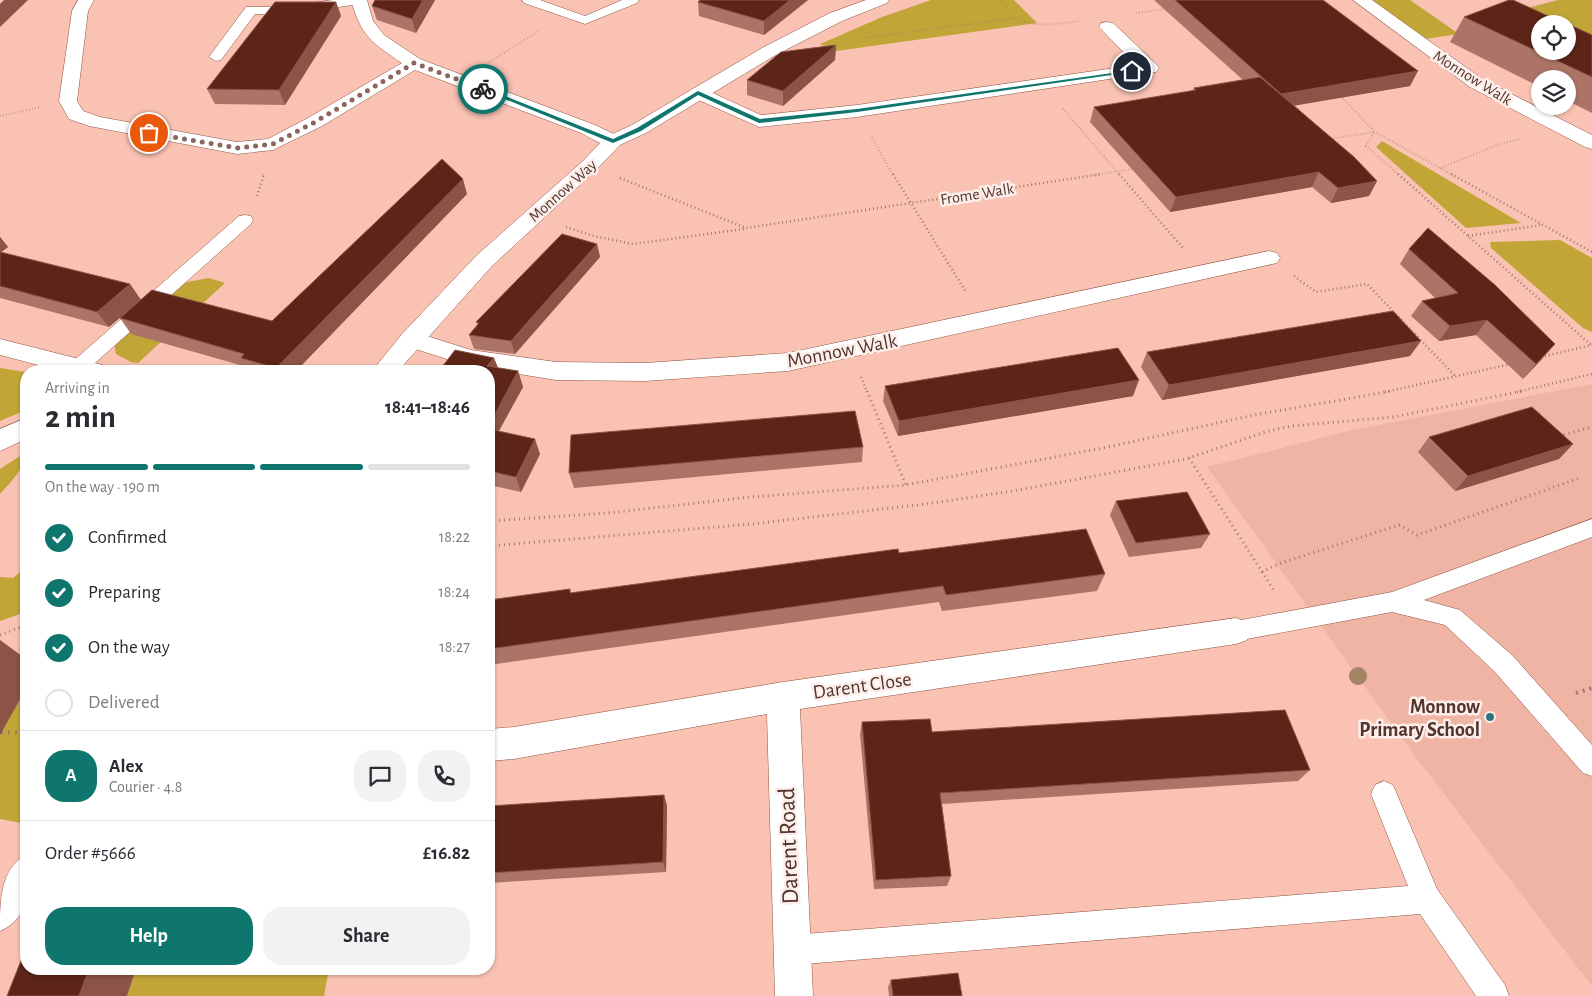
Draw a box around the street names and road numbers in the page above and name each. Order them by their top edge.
street label: Monnow Walk [1430,47,1515,109]
street label: Monnow Way [526,156,600,226]
street label: Frome Walk [939,180,1016,208]
street label: Monnow Walk [785,330,899,371]
street label: Darent Close [812,669,913,703]
street label: Darent Road [775,787,803,905]

